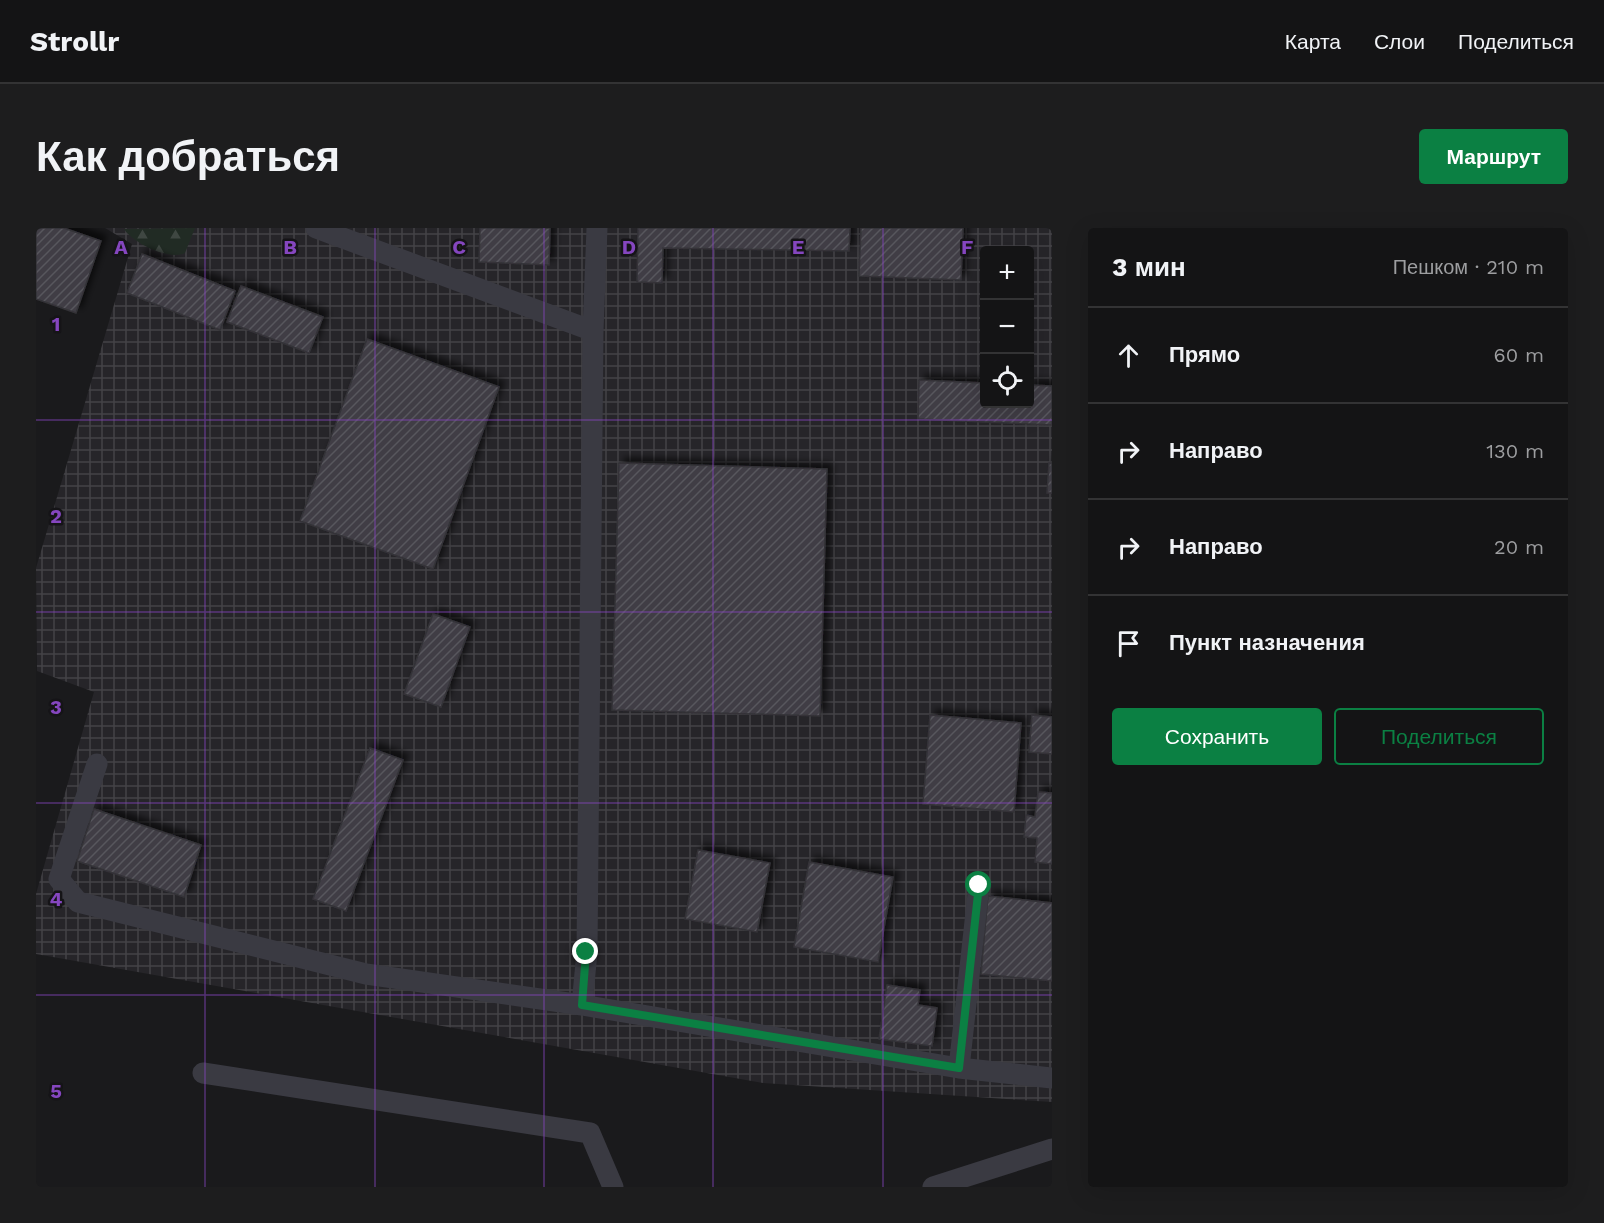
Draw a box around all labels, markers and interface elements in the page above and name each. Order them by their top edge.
text: Strollr [30,25,119,58]
text: Карта [1285,29,1341,54]
text: Слои [1374,29,1425,54]
text: Поделиться [1458,29,1574,54]
button: Маршрут [1419,129,1568,184]
text: Как добраться [36,132,340,181]
text: A [114,235,128,259]
text: B [283,235,297,259]
text: C [452,235,466,259]
text: D [622,235,636,259]
text: E [792,235,804,259]
text: F [961,235,973,259]
map controls [980,246,1034,408]
button: + [980,246,1034,300]
text: 3 мин [1112,252,1186,282]
text: Пешком · 210 m [1393,255,1544,279]
button: − [980,300,1034,354]
text: 1 [52,312,60,336]
icon: ahead [1112,339,1145,372]
text: Прямо [1169,342,1240,367]
text: 60 m [1494,343,1544,367]
button: locate [980,354,1034,408]
icon: right [1112,435,1145,468]
text: Направо [1169,438,1263,463]
text: 130 m [1486,439,1544,463]
text: 2 [50,504,62,528]
icon: right [1112,531,1145,564]
text: Направо [1169,534,1263,559]
text: 20 m [1494,535,1544,559]
icon: arrive [1112,627,1145,660]
text: Пункт назначения [1169,630,1365,655]
text: 3 [50,695,62,719]
button: Сохранить [1112,708,1322,765]
button: Поделиться [1334,708,1544,765]
route start [965,871,991,897]
text: 4 [50,887,63,911]
route end [572,938,598,964]
text: 5 [50,1079,62,1103]

